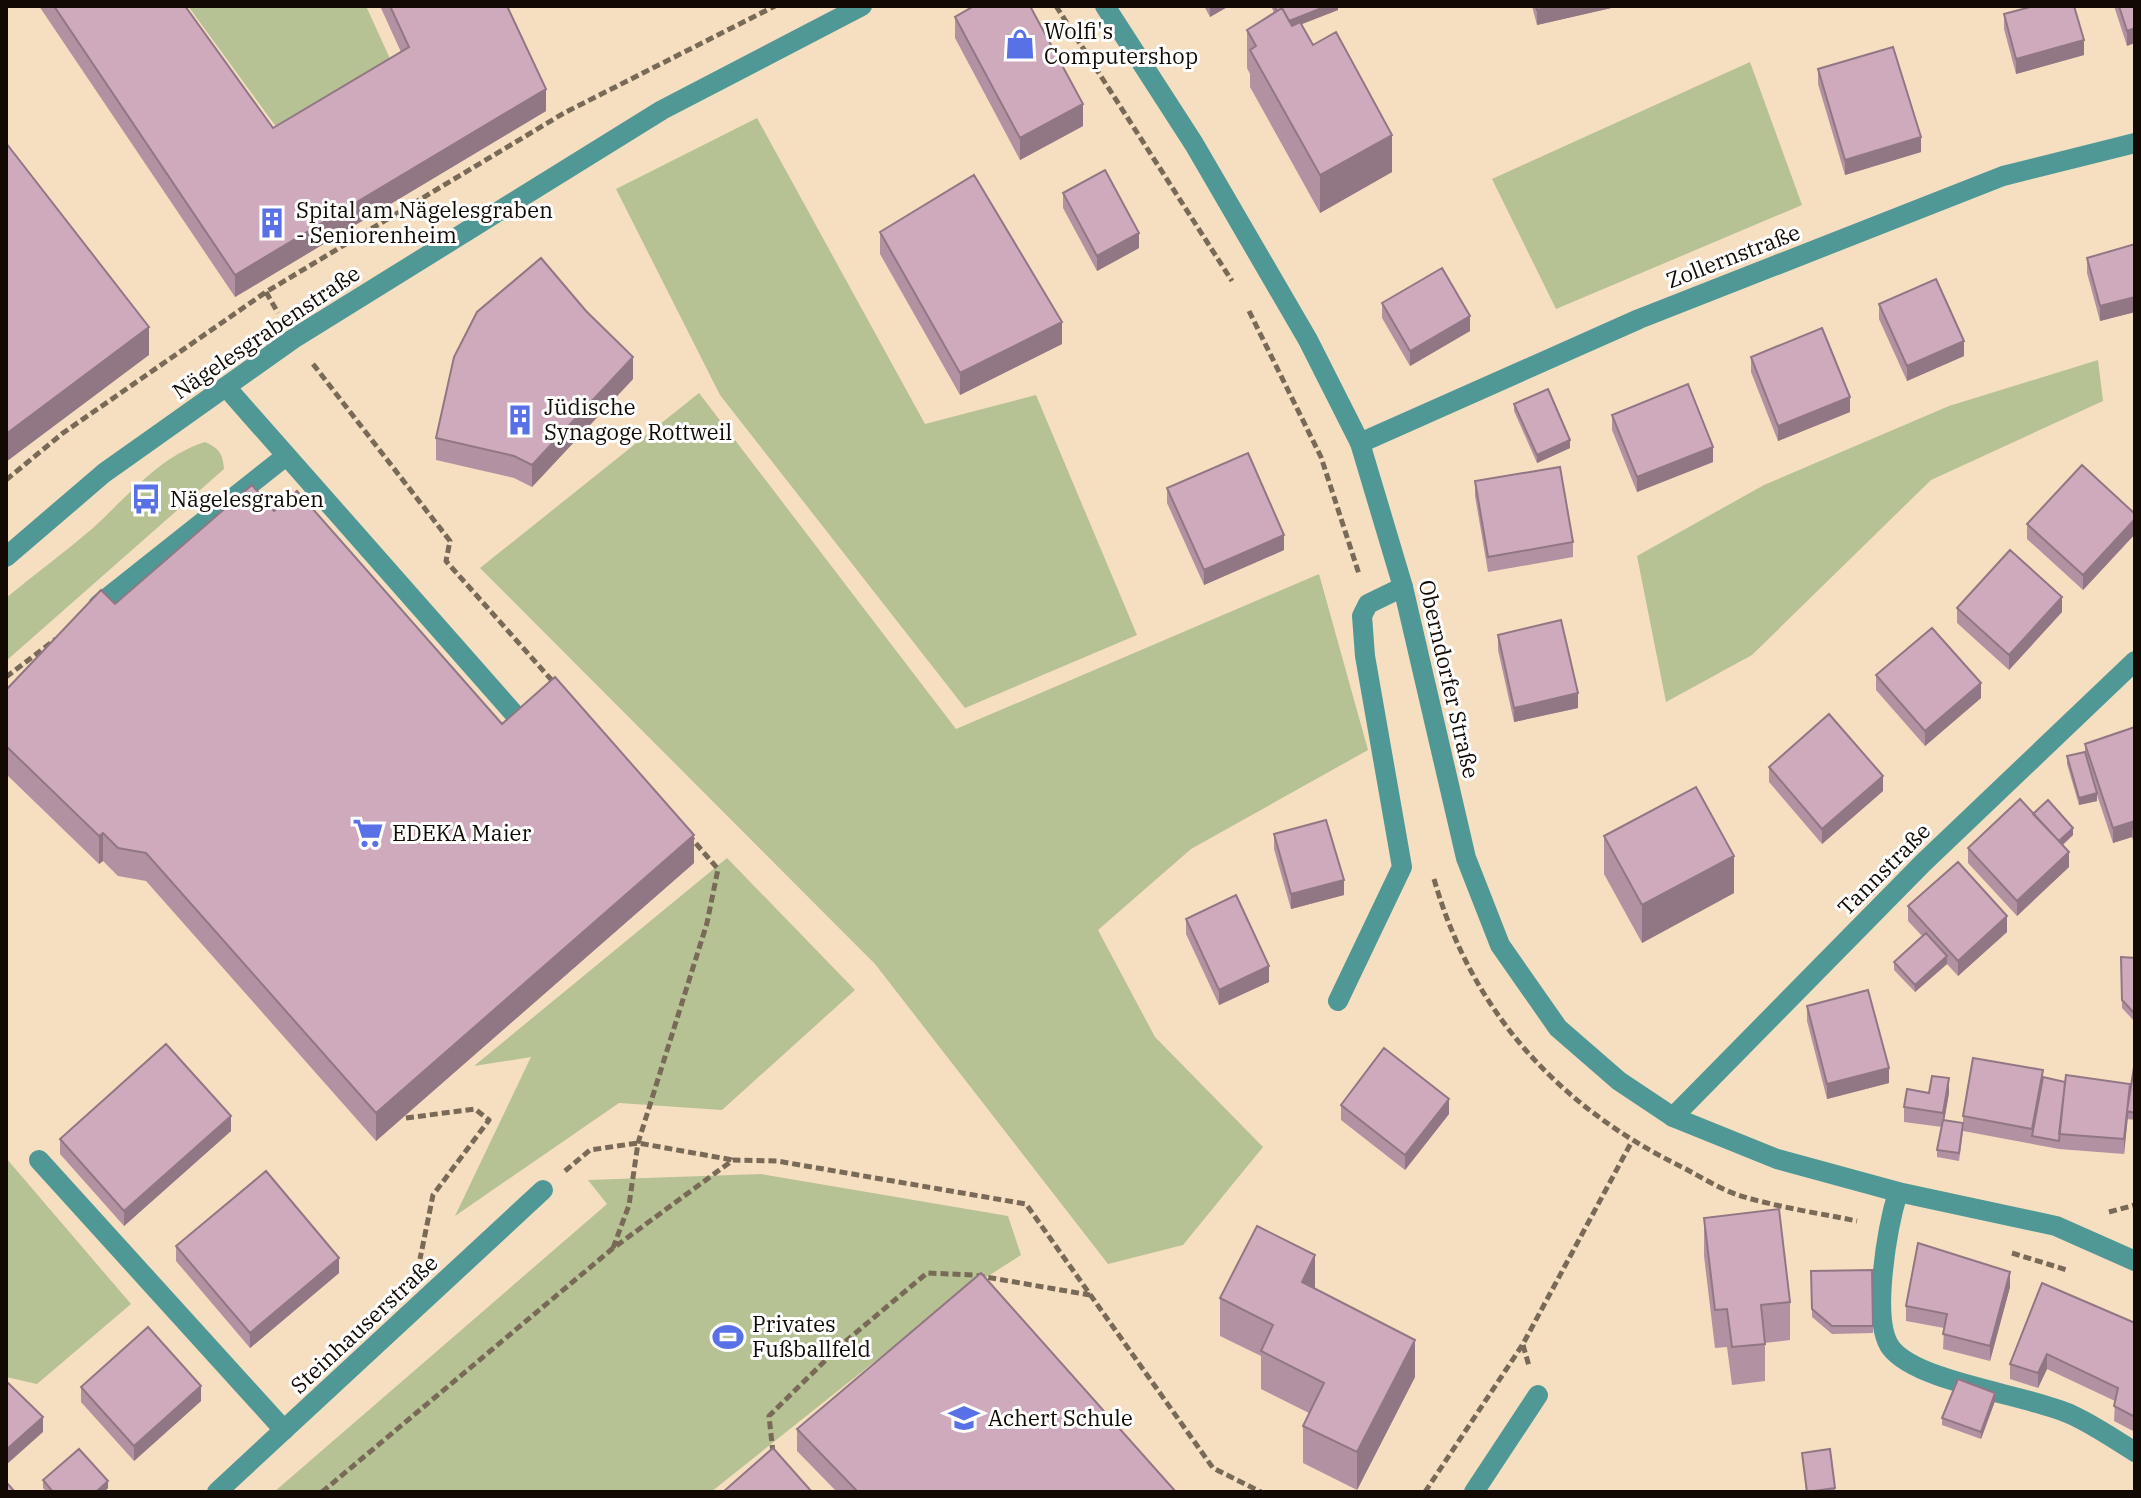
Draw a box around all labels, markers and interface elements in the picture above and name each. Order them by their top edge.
place label: Wolfi's Computershop [1044,16,1198,70]
shop icon: Wolfi's Computershop [1003,27,1037,61]
place label: Spital am Nägelesgraben - Seniorenheim [296,195,553,249]
building icon: Spital am Nägelesgraben - Seniorenheim [255,206,289,240]
street label: Zollernstraße [1662,217,1804,294]
street label: Nägelesgrabenstraße [166,258,365,405]
place label: Jüdische Synagoge Rottweil [544,392,732,446]
building icon: Jüdische Synagoge Rottweil [503,403,537,437]
bus stop icon: Nägelesgraben [129,482,163,516]
place label: Nägelesgraben [170,484,324,513]
street label: Oberndorfer Straße [1413,577,1486,781]
supermarket icon: EDEKA Maier [351,816,385,850]
street label: Tannstraße [1831,816,1936,921]
place label: EDEKA Maier [392,818,531,847]
street label: Steinhauserstraße [284,1248,443,1399]
place label: Privates Fußballfeld [752,1309,871,1363]
sports icon: Privates Fußballfeld [711,1320,745,1354]
school or university icon: Achert Schule [947,1401,981,1435]
place label: Achert Schule [988,1403,1133,1432]

